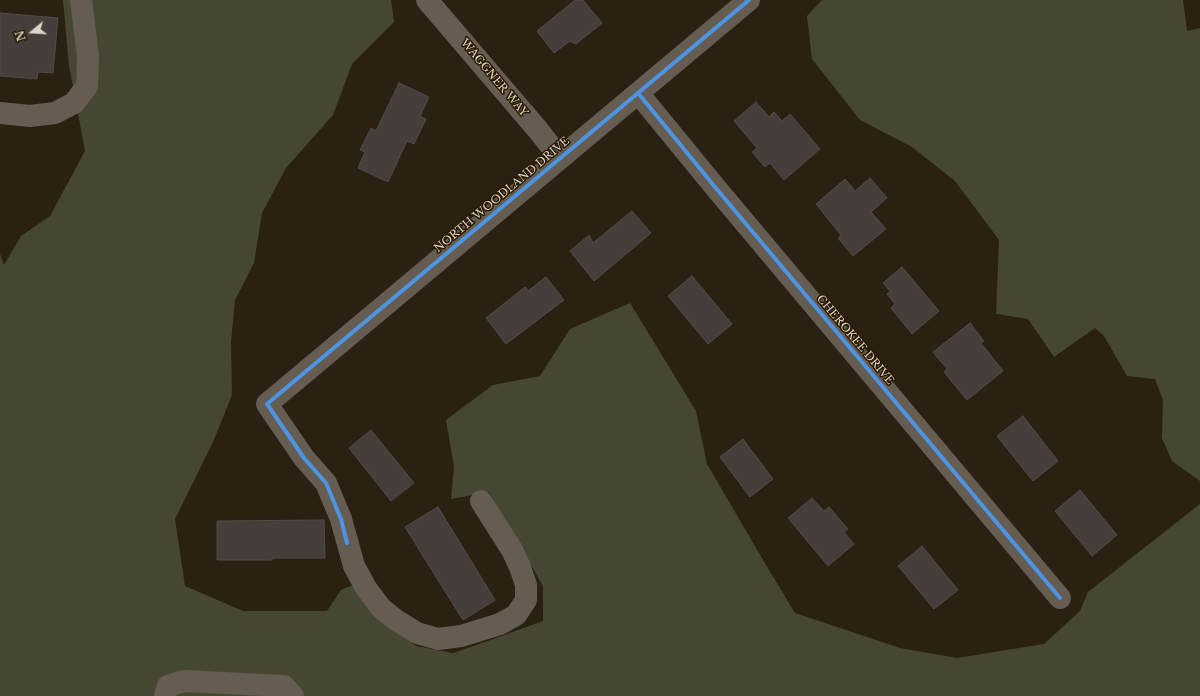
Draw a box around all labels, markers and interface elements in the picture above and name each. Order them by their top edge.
north arrow [12,12,52,52]
text: N [12,29,29,43]
street label: WAGGNER WAY [458,37,530,119]
street label: NORTH WOODLAND DRIVE [432,135,572,255]
street label: CHEROKEE DRIVE [814,293,896,387]

